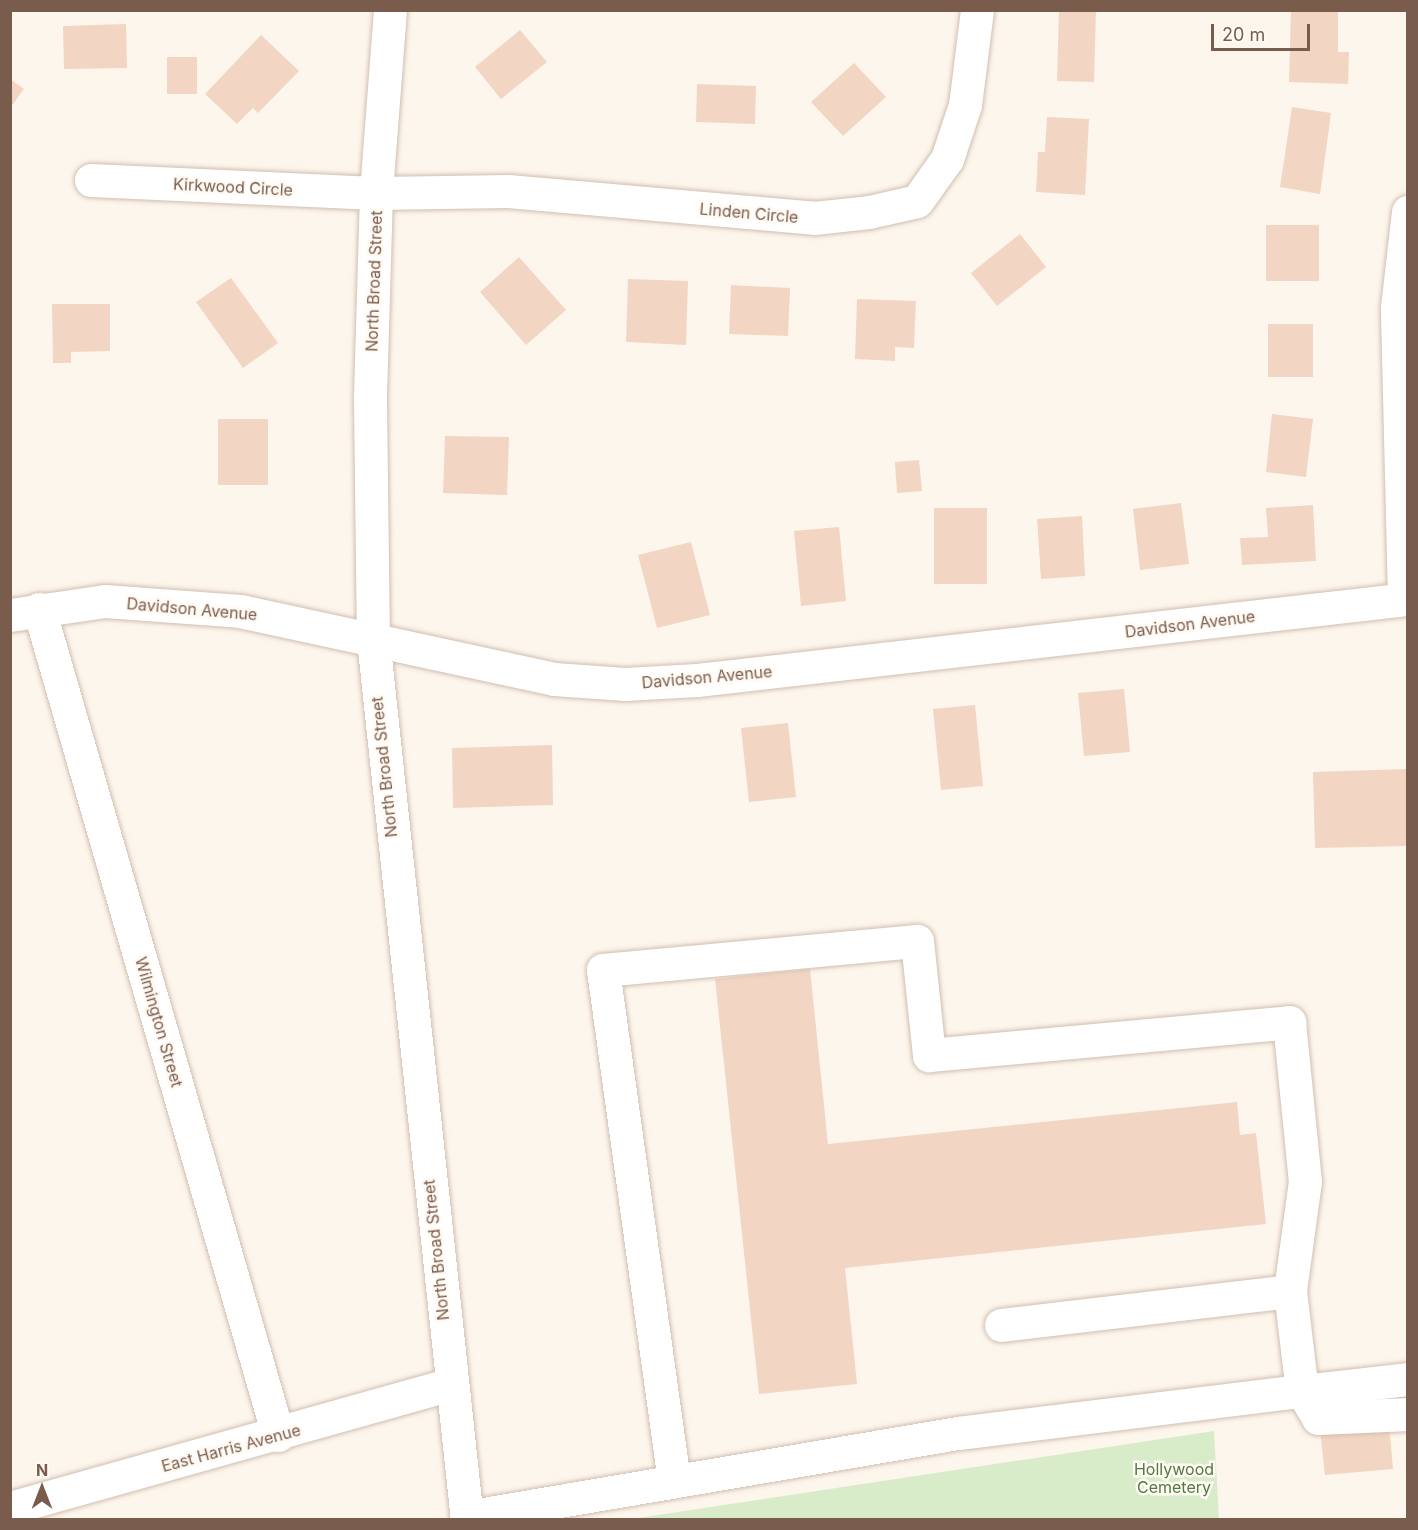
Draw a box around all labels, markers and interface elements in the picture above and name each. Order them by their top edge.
scale bar [1214,12,1313,50]
text: 20 m [1222,24,1265,45]
street label: Kirkwood Circle [173,174,293,200]
street label: Linden Circle [699,199,799,227]
street label: North Broad Street [362,210,386,352]
street label: Davidson Avenue [126,594,258,624]
street label: Davidson Avenue [1124,606,1256,642]
street label: Davidson Avenue [641,662,773,692]
street label: North Broad Street [367,696,401,838]
street label: Wilmington Street [131,955,187,1089]
street label: North Broad Street [419,1179,453,1321]
street label: East Harris Avenue [159,1420,303,1476]
north arrow [12,1458,72,1518]
park label: Hollywood Cemetery [1134,1459,1214,1497]
text: N [36,1460,48,1480]

